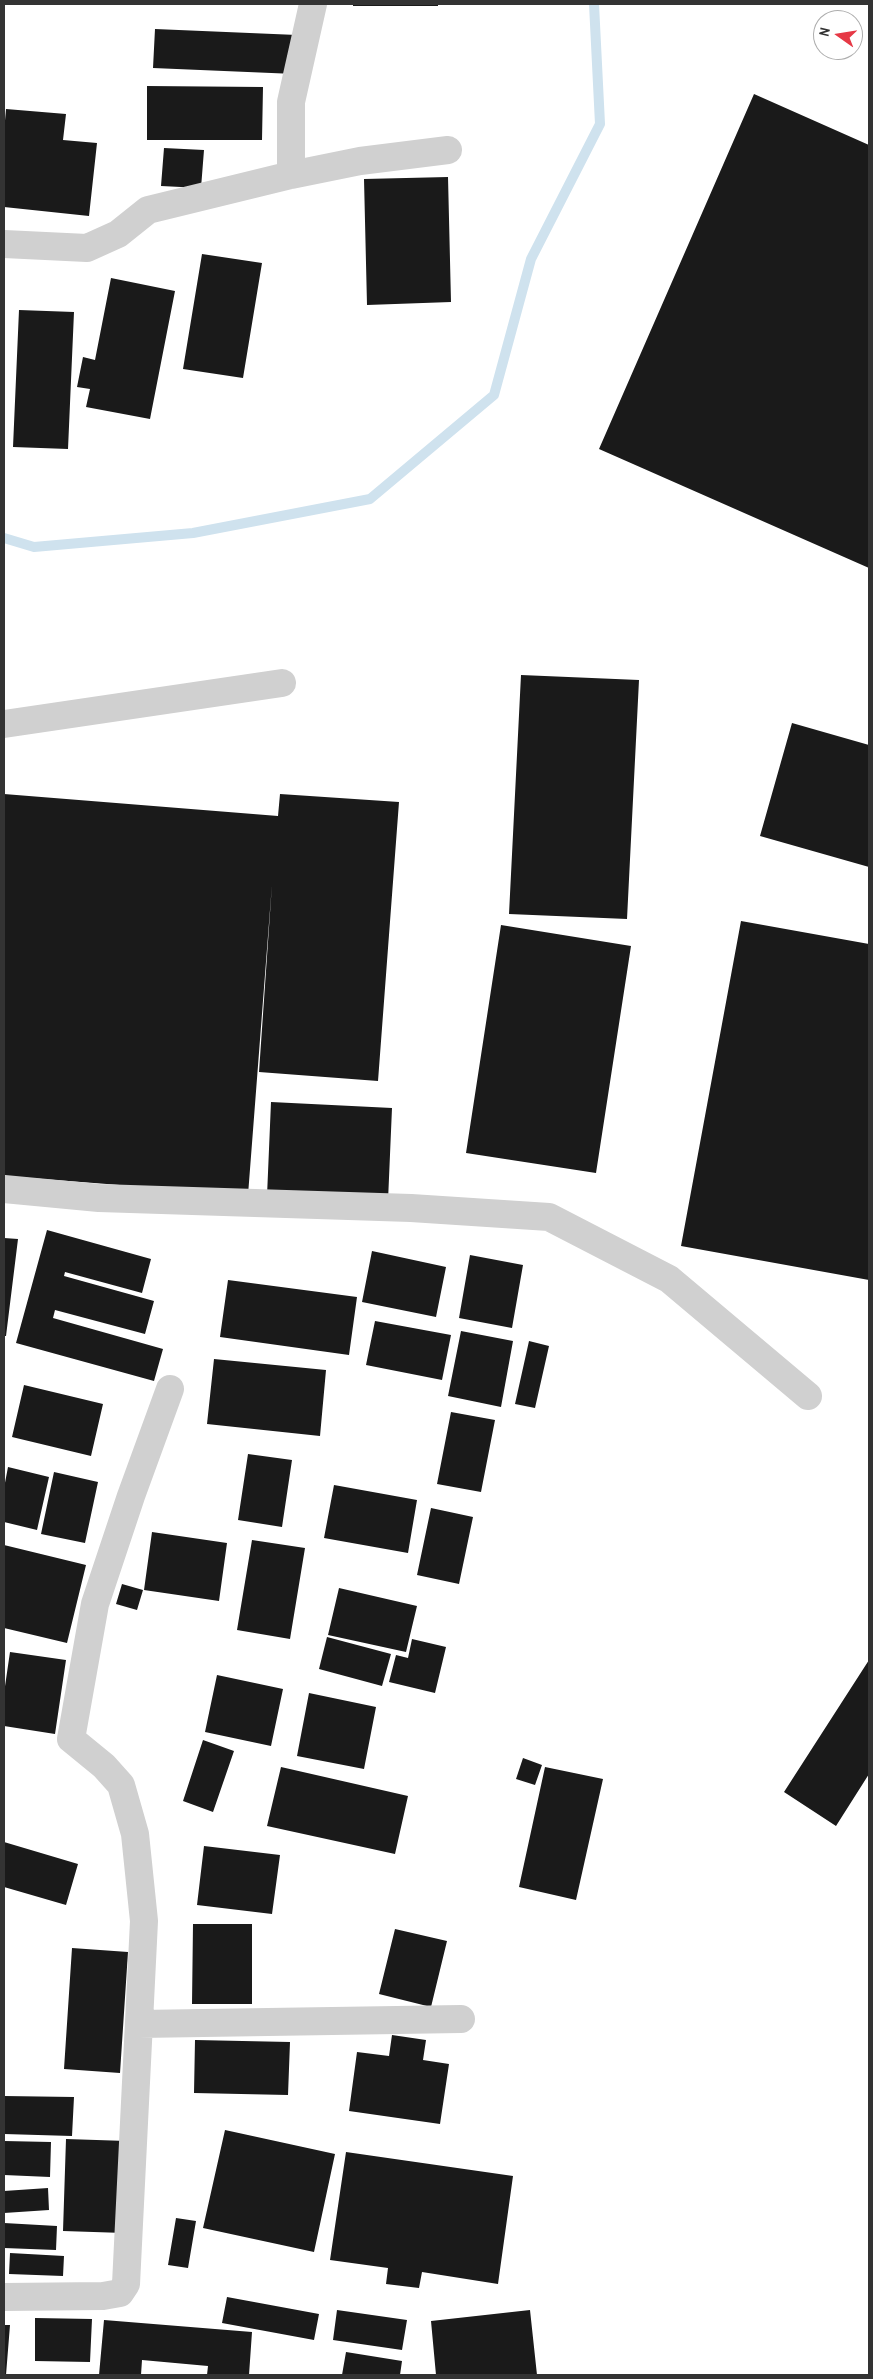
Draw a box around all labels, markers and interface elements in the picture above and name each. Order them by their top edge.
north arrow [813,10,863,60]
text: N [815,26,834,38]

